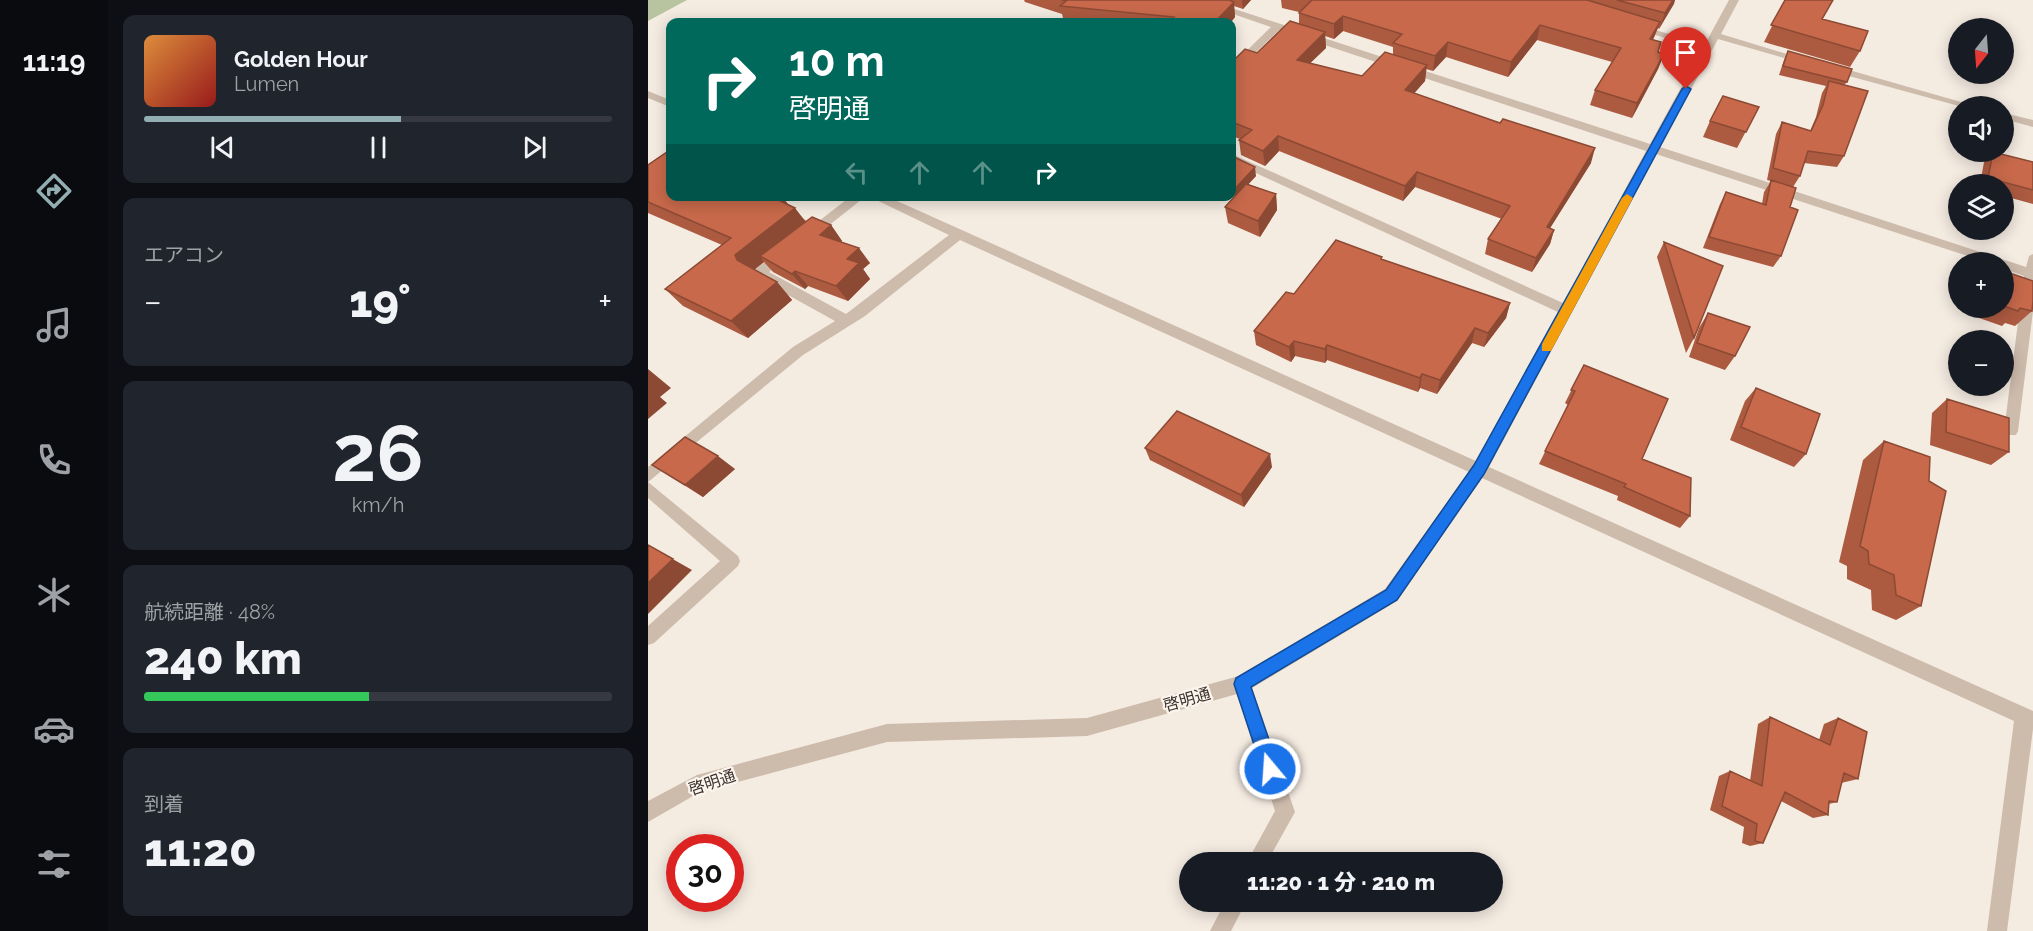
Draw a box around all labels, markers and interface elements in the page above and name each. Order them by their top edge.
north arrow [1948,18,2014,84]
map controls [1948,18,2014,396]
pin [1660,27,1711,89]
icon: arrive [1669,36,1702,69]
text: 10 m [789,37,885,86]
icon: right [690,42,768,120]
text: 11:19 [23,46,85,77]
text: Golden Hour [234,46,368,72]
text: Lumen [234,72,299,96]
text: 啓明通 [789,93,870,124]
button: sound [1948,96,2014,162]
icon: previous [206,131,239,164]
icon: pause [362,131,395,164]
icon: next [518,131,551,164]
icon: left [840,156,873,189]
icon: ahead [903,156,936,189]
icon: ahead [966,156,999,189]
icon: right [1029,156,1062,189]
icon: directions [33,170,75,212]
button: layers [1948,174,2014,240]
text: エアコン [144,243,224,267]
button: + [1948,252,2014,318]
text: 19° [349,275,411,328]
text: − [144,282,162,321]
text: + [598,282,612,321]
icon: music [33,304,75,346]
button: − [1948,330,2014,396]
text: 26 [332,408,424,499]
icon: phone [33,439,75,481]
text: km/h [352,493,404,517]
icon: climate [33,574,75,616]
text: 航続距離 · 48% [144,600,275,624]
text: 240 km [144,632,302,685]
street label: 啓明通 [1161,684,1213,715]
icon: car [33,708,75,750]
position arrow [1238,737,1302,801]
street label: 啓明通 [686,766,738,799]
text: 到着 [144,792,184,816]
text: 11:20 [144,824,257,877]
speed limit sign: 30 [666,834,744,912]
icon: filters [33,843,75,885]
text: 11:20 · 1 分 · 210 m [1247,869,1435,895]

